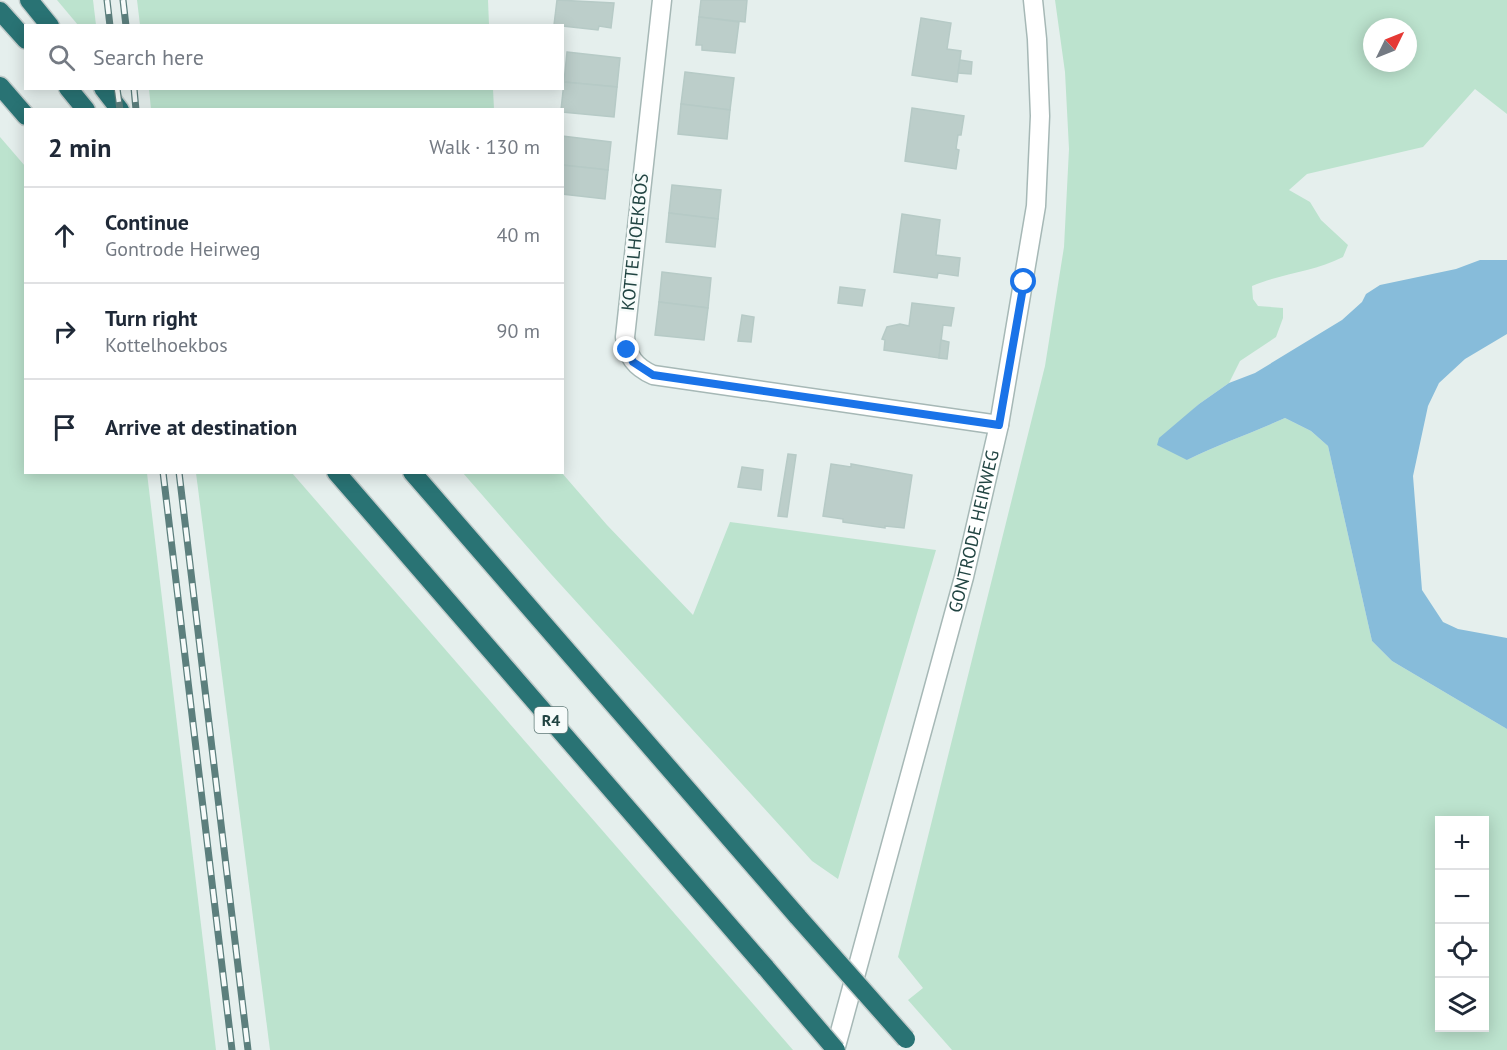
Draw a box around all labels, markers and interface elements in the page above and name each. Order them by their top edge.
north arrow [1363,18,1417,72]
search box [24,24,564,90]
icon: search [45,41,78,74]
text: Search here [93,43,204,71]
text: 2 min [48,131,111,164]
text: Walk · 130 m [429,134,540,160]
street label: KOTTELHOEKBOS [616,172,653,312]
text: Continue [105,208,189,236]
icon: ahead [48,219,81,252]
text: 40 m [497,222,540,248]
text: Gontrode Heirweg [105,236,260,262]
route start [1010,268,1036,294]
text: Turn right [105,304,197,332]
icon: right [48,315,81,348]
text: 90 m [497,318,540,344]
text: Kottelhoekbos [105,332,228,358]
route end [613,336,639,362]
icon: arrive [48,411,81,444]
text: Arrive at destination [105,413,297,441]
street label: GONTRODE HEIRWEG [943,448,1004,615]
road number: R4 [534,707,568,733]
map controls [1435,816,1489,1032]
button: + [1435,816,1489,870]
button: − [1435,870,1489,924]
button: locate [1435,924,1489,978]
button: layers [1435,978,1489,1032]

